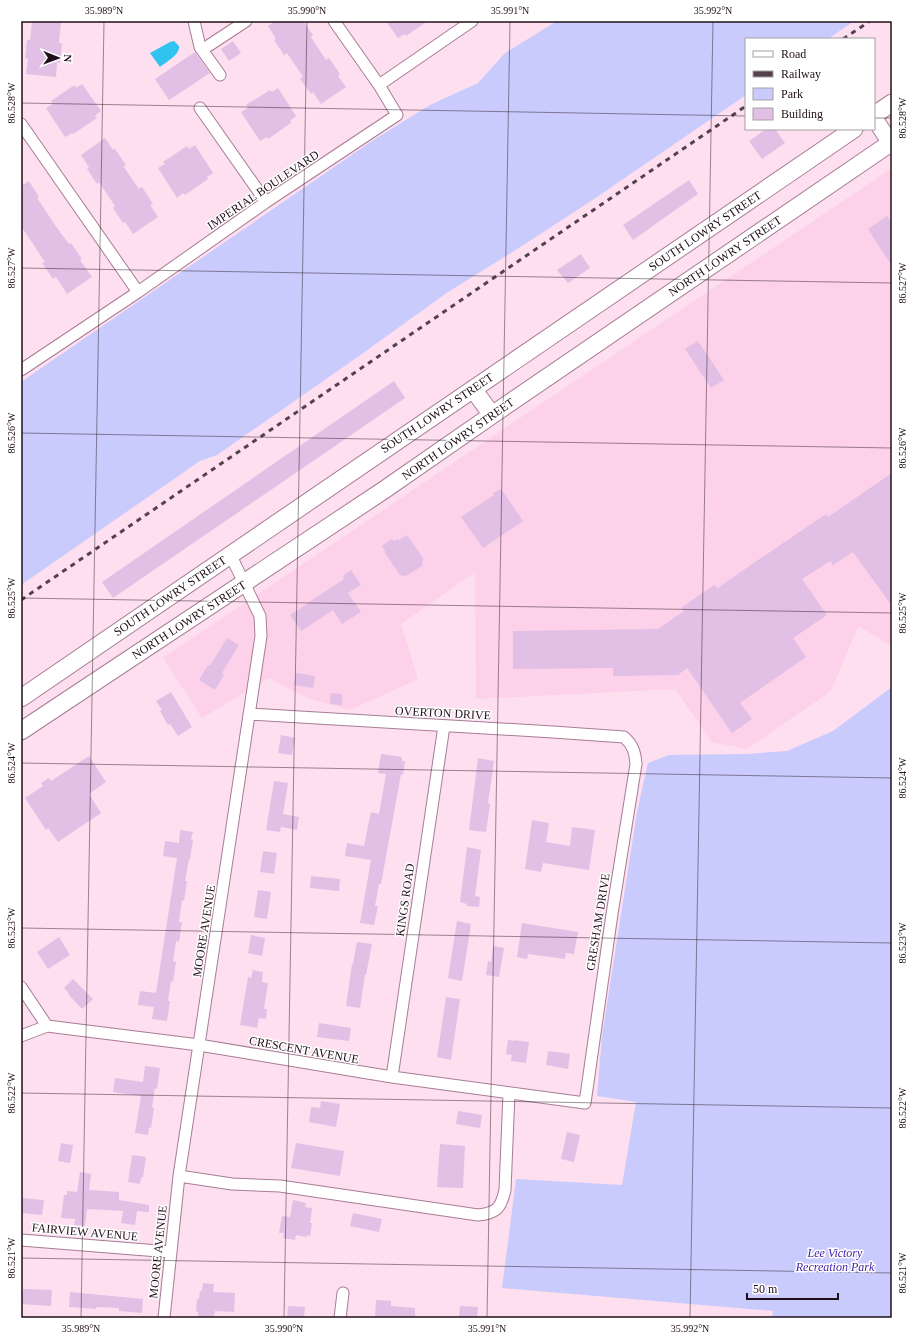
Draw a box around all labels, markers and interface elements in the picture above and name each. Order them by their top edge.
text: 35.989°N [85,5,123,16]
text: 35.990°N [288,5,326,16]
text: 35.991°N [491,5,529,16]
text: 35.992°N [694,5,732,16]
north arrow [38,38,78,78]
legend [745,38,875,130]
text: Road [781,47,806,61]
text: N [62,54,74,62]
text: Railway [781,67,821,81]
text: 86.528°W [6,82,17,123]
text: Park [781,87,803,101]
text: 86.528°W [897,97,908,138]
text: Building [781,107,823,121]
street label: IMPERIAL BOULEVARD [205,147,322,233]
street label: SOUTH LOWRY STREET [646,188,765,274]
street label: NORTH LOWRY STREET [666,212,785,299]
text: 86.527°W [6,247,17,288]
text: 86.527°W [897,262,908,303]
street label: SOUTH LOWRY STREET [378,370,497,456]
street label: NORTH LOWRY STREET [399,395,517,483]
text: 86.526°W [6,412,17,453]
text: 86.526°W [897,427,908,468]
street label: SOUTH LOWRY STREET [111,553,230,639]
text: 86.525°W [6,577,17,618]
street label: NORTH LOWRY STREET [129,577,249,662]
text: 86.525°W [897,592,908,633]
street label: OVERTON DRIVE [395,703,491,723]
text: 86.524°W [6,742,17,783]
text: 86.524°W [897,757,908,798]
street label: KINGS ROAD [393,862,417,937]
street label: GRESHAM DRIVE [583,872,613,972]
street label: MOORE AVENUE [190,884,218,978]
text: 86.523°W [6,907,17,948]
text: 86.523°W [897,922,908,963]
street label: CRESCENT AVENUE [248,1033,360,1067]
text: 86.522°W [6,1072,17,1113]
text: 86.522°W [897,1087,908,1128]
street label: MOORE AVENUE [146,1205,170,1299]
street label: FAIRVIEW AVENUE [31,1220,139,1244]
text: 86.521°W [6,1237,17,1278]
park label: Lee Victory Recreation Park [795,1246,875,1274]
text: 86.521°W [897,1252,908,1293]
scale bar [747,1275,838,1301]
text: 50 m [753,1282,778,1296]
text: 35.989°N [62,1323,100,1334]
text: 35.990°N [265,1323,303,1334]
text: 35.991°N [468,1323,506,1334]
text: 35.992°N [671,1323,709,1334]

